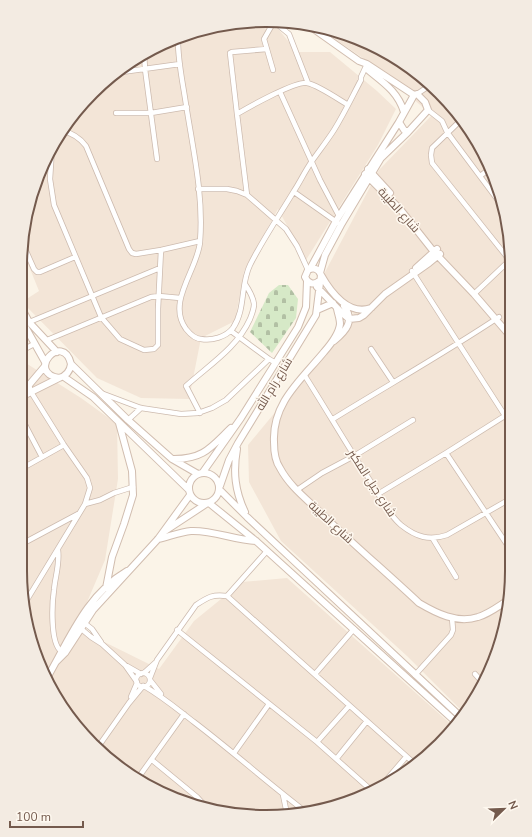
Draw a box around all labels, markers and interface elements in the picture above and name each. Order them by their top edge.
street label: شارع الطيبة [374,184,424,236]
street label: شارع رام الله [252,354,296,413]
street label: شارع جبل المكبر [344,445,400,520]
street label: شارع الطيبة [305,497,357,547]
north arrow [484,789,524,829]
text: N [504,799,521,812]
scale bar [10,803,83,829]
text: 100 m [16,809,51,825]

